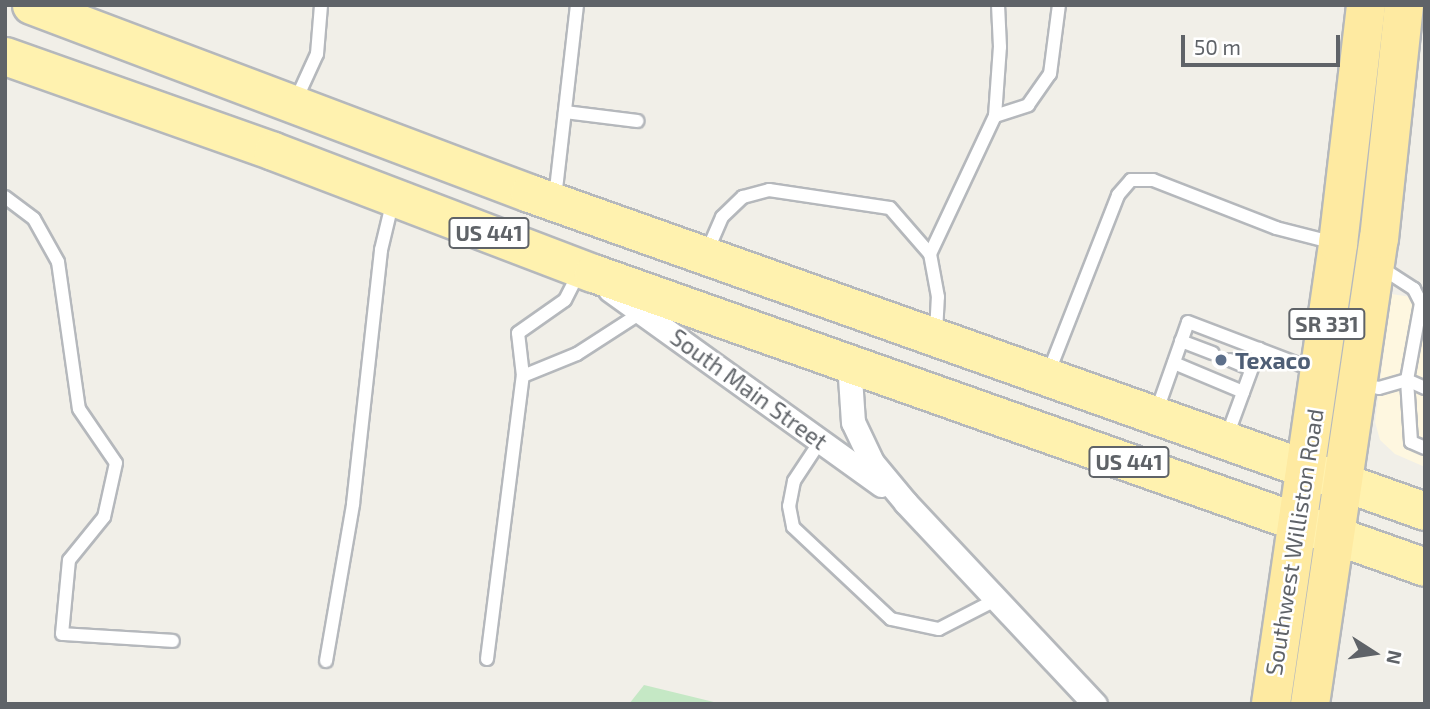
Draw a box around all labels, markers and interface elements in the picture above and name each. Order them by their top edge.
scale bar [1185,21,1344,65]
text: 50 m [1194,34,1241,59]
road number: US 441 [447,216,531,250]
road number: SR 331 [1287,306,1367,342]
street label: South Main Street [665,323,833,455]
place label: Texaco [1235,346,1311,374]
marker: Texaco [1213,352,1229,368]
street label: Southwest Williston Road [1259,407,1329,677]
road number: US 441 [1087,444,1171,480]
north arrow [1339,618,1409,688]
text: N [1382,648,1408,667]

